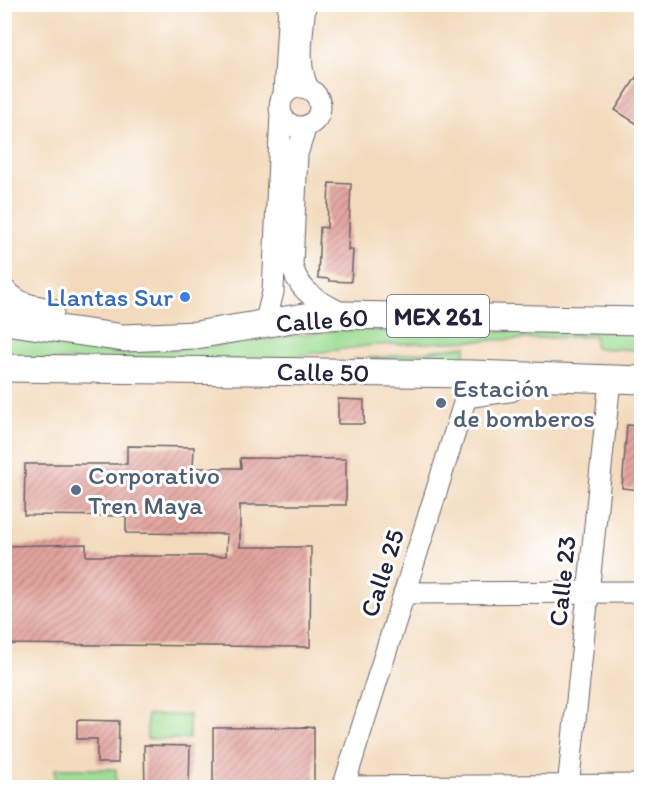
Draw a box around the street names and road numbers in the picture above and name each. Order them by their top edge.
road number: MEX 261 [387,295,489,337]
street label: Calle 60 [275,301,369,339]
street label: Calle 50 [276,355,370,389]
street label: Calle 25 [353,525,411,621]
street label: Calle 23 [541,534,583,628]

